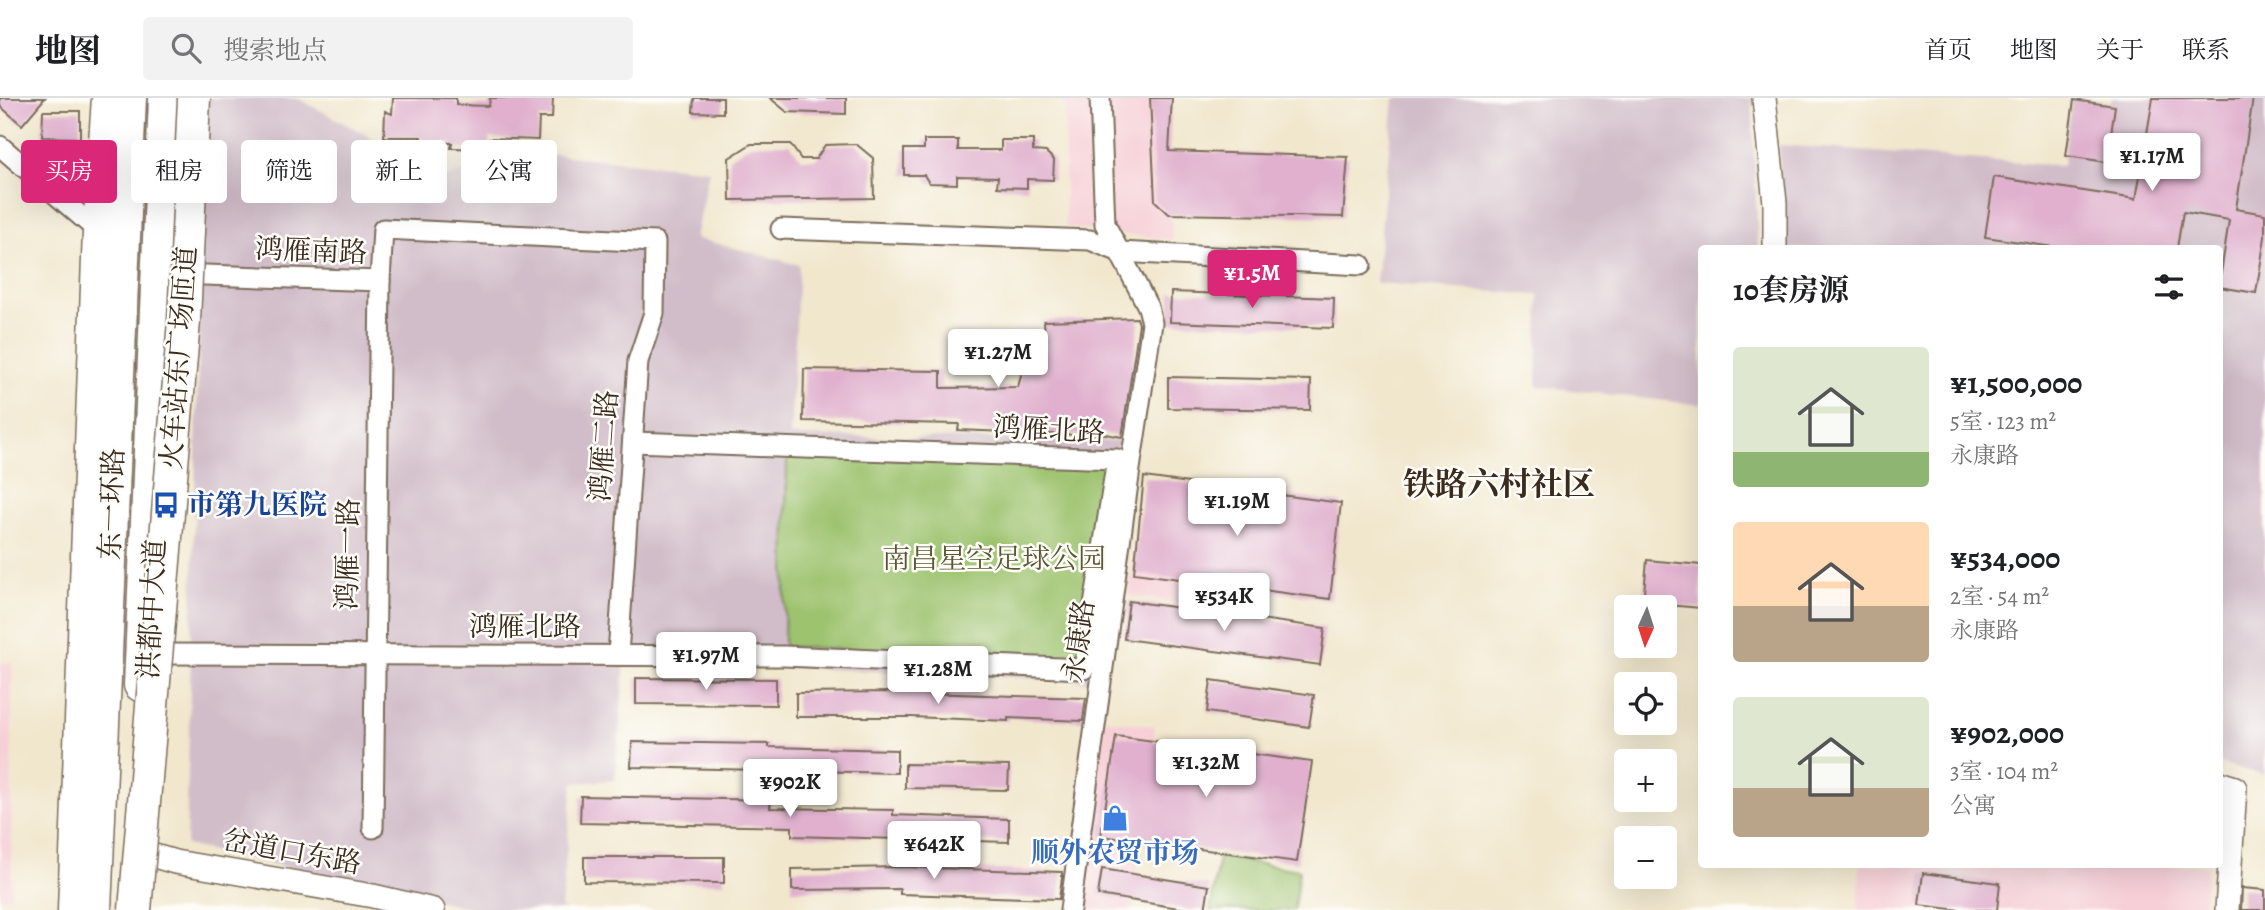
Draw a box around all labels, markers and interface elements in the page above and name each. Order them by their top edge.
search box [143,17,633,80]
text: 地图 [35,28,101,73]
icon: search [167,29,205,67]
text: 搜索地点 [223,33,327,68]
text: 首页 [1924,34,1972,66]
text: 地图 [2010,34,2058,66]
text: 关于 [2096,34,2144,66]
text: 联系 [2182,34,2230,66]
pin: ¥1.17M [2095,134,2209,193]
chip: 买房 [21,140,117,203]
chip: 租房 [131,140,227,203]
chip: 筛选 [241,140,337,203]
chip: 新上 [351,140,447,203]
chip: 公寓 [461,140,557,203]
text: ¥1.17M [2119,140,2185,171]
street label: 鸿雁南路 [254,230,368,272]
street label: 火车站东广场匝道 [152,245,206,471]
pin: ¥1.5M [1203,250,1301,310]
text: ¥1.5M [1224,257,1280,288]
icon: filters [2150,268,2188,306]
text: 10套房源 [1733,270,1849,310]
pin: ¥1.27M [941,330,1055,389]
text: ¥1.27M [964,336,1032,367]
text: ¥1,500,000 [1950,363,2082,403]
icon: home [1789,375,1873,459]
street label: 鸿雁二路 [581,389,627,503]
text: 5室 · 123 m² [1950,406,2056,437]
street label: 鸿雁北路 [992,408,1106,452]
text: 永康路 [1950,440,2019,471]
street label: 东一环路 [91,447,133,561]
district label: 铁路六村社区 [1403,462,1595,506]
pin: ¥1.19M [1180,478,1294,538]
text: ¥1.19M [1204,485,1270,516]
place label: 市第九医院 [187,486,327,524]
bus stop icon: 市第九医院 [151,490,181,520]
street label: 鸿雁一路 [328,498,368,610]
street label: 洪都中大道 [129,538,175,680]
text: ¥534,000 [1950,538,2060,578]
park label: 南昌星空足球公园 [882,540,1106,578]
icon: home [1789,550,1873,634]
pin: ¥534K [1175,574,1273,633]
text: ¥534K [1195,580,1253,611]
text: 2室 · 54 m² [1950,581,2049,612]
north arrow [1614,595,1676,658]
map controls [1614,595,1677,889]
street label: 永康路 [1054,597,1104,685]
street label: 鸿雁北路 [469,608,581,646]
text: 永康路 [1950,615,2019,646]
pin: ¥1.97M [649,632,763,692]
text: ¥1.97M [672,639,740,670]
pin: ¥1.28M [881,646,995,706]
text: ¥1.28M [903,653,973,684]
button: locate [1614,672,1677,735]
text: ¥902,000 [1950,713,2064,753]
icon: home [1789,725,1873,809]
pin: ¥1.32M [1149,740,1263,799]
text: ¥1.32M [1172,746,1240,777]
button: + [1614,749,1677,812]
text: 3室 · 104 m² [1950,756,2058,787]
pin: ¥902K [741,760,839,819]
text: ¥902K [759,766,821,797]
text: 公寓 [1950,790,1996,821]
shop icon: 顺外农贸市场 [1100,803,1130,833]
street label: 岔道口东路 [220,821,364,883]
pin: ¥642K [885,822,983,881]
button: − [1614,826,1677,889]
text: ¥642K [904,828,964,859]
place label: 顺外农贸市场 [1031,834,1199,872]

